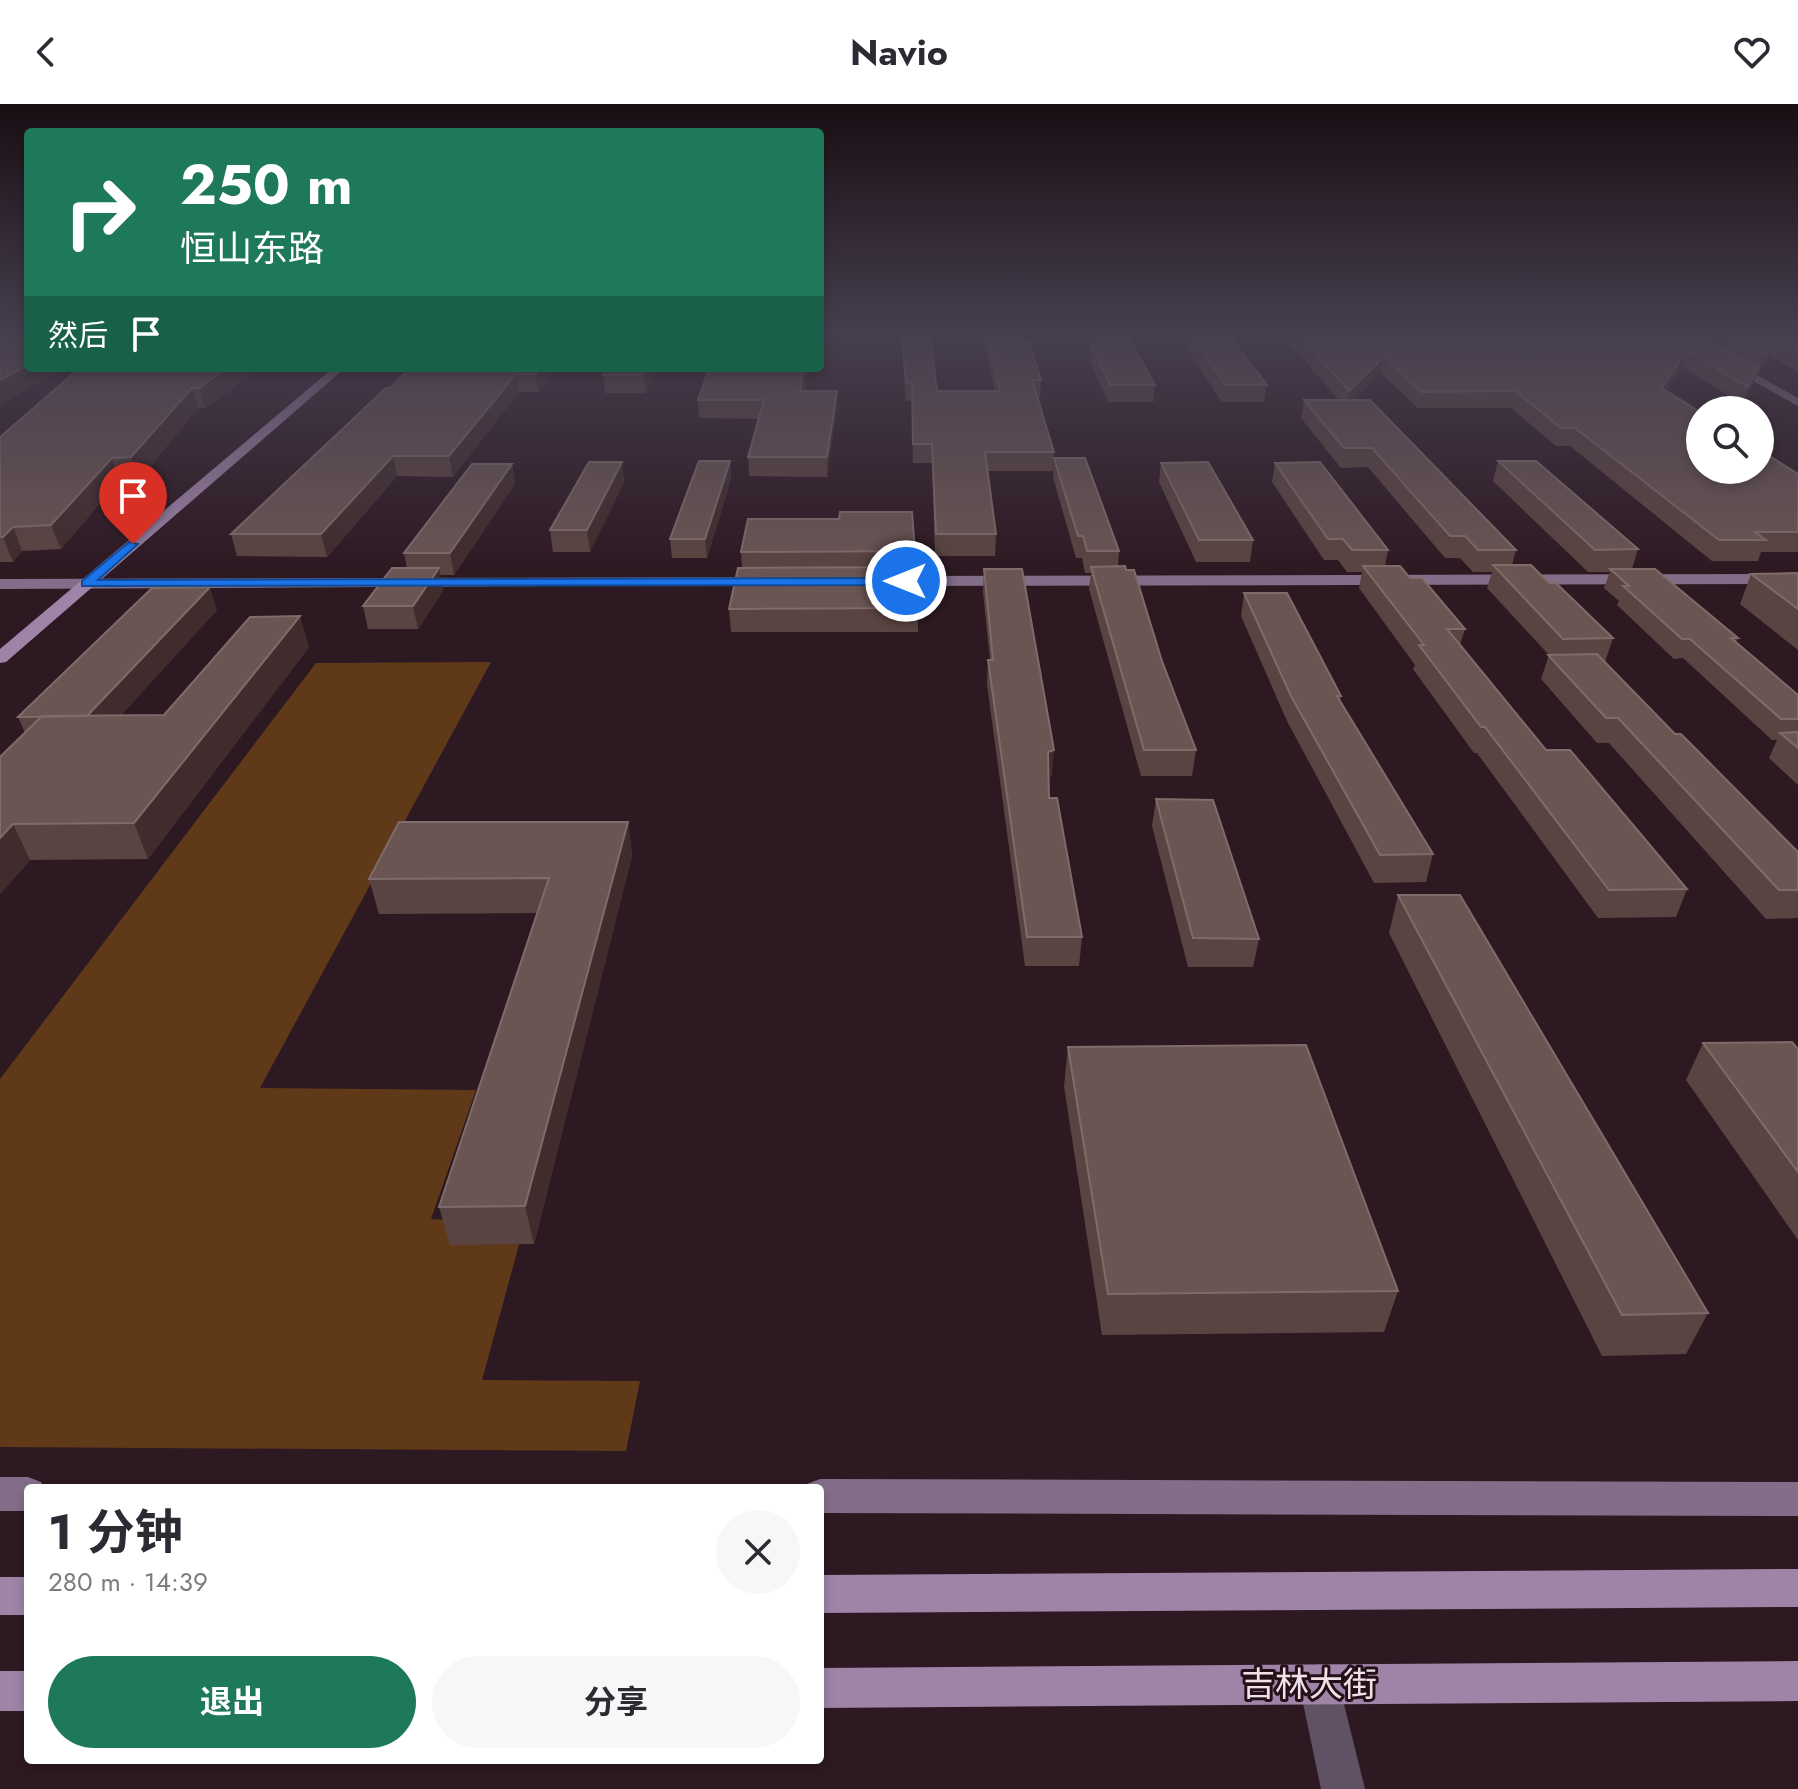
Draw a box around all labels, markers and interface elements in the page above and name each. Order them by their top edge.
text: Navio [850,26,948,78]
icon: back [24,30,68,74]
icon: heart [1730,30,1774,74]
text: 250 m [180,144,353,225]
icon: right [48,160,152,264]
text: 恒山东路 [180,222,324,274]
icon: arrive [124,312,168,356]
text: 然后 [48,314,108,357]
map controls [1686,396,1774,484]
button: search [1686,396,1774,484]
pin [99,462,167,544]
icon: arrive [111,474,155,518]
position arrow [864,539,948,623]
text: 1 分钟 [48,1498,183,1567]
button: close [716,1510,800,1594]
text: 280 m · 14:39 [48,1563,208,1601]
button: 退出 [48,1656,416,1748]
button: 分享 [432,1656,800,1748]
street label: 吉林大街 [1241,1660,1377,1709]

